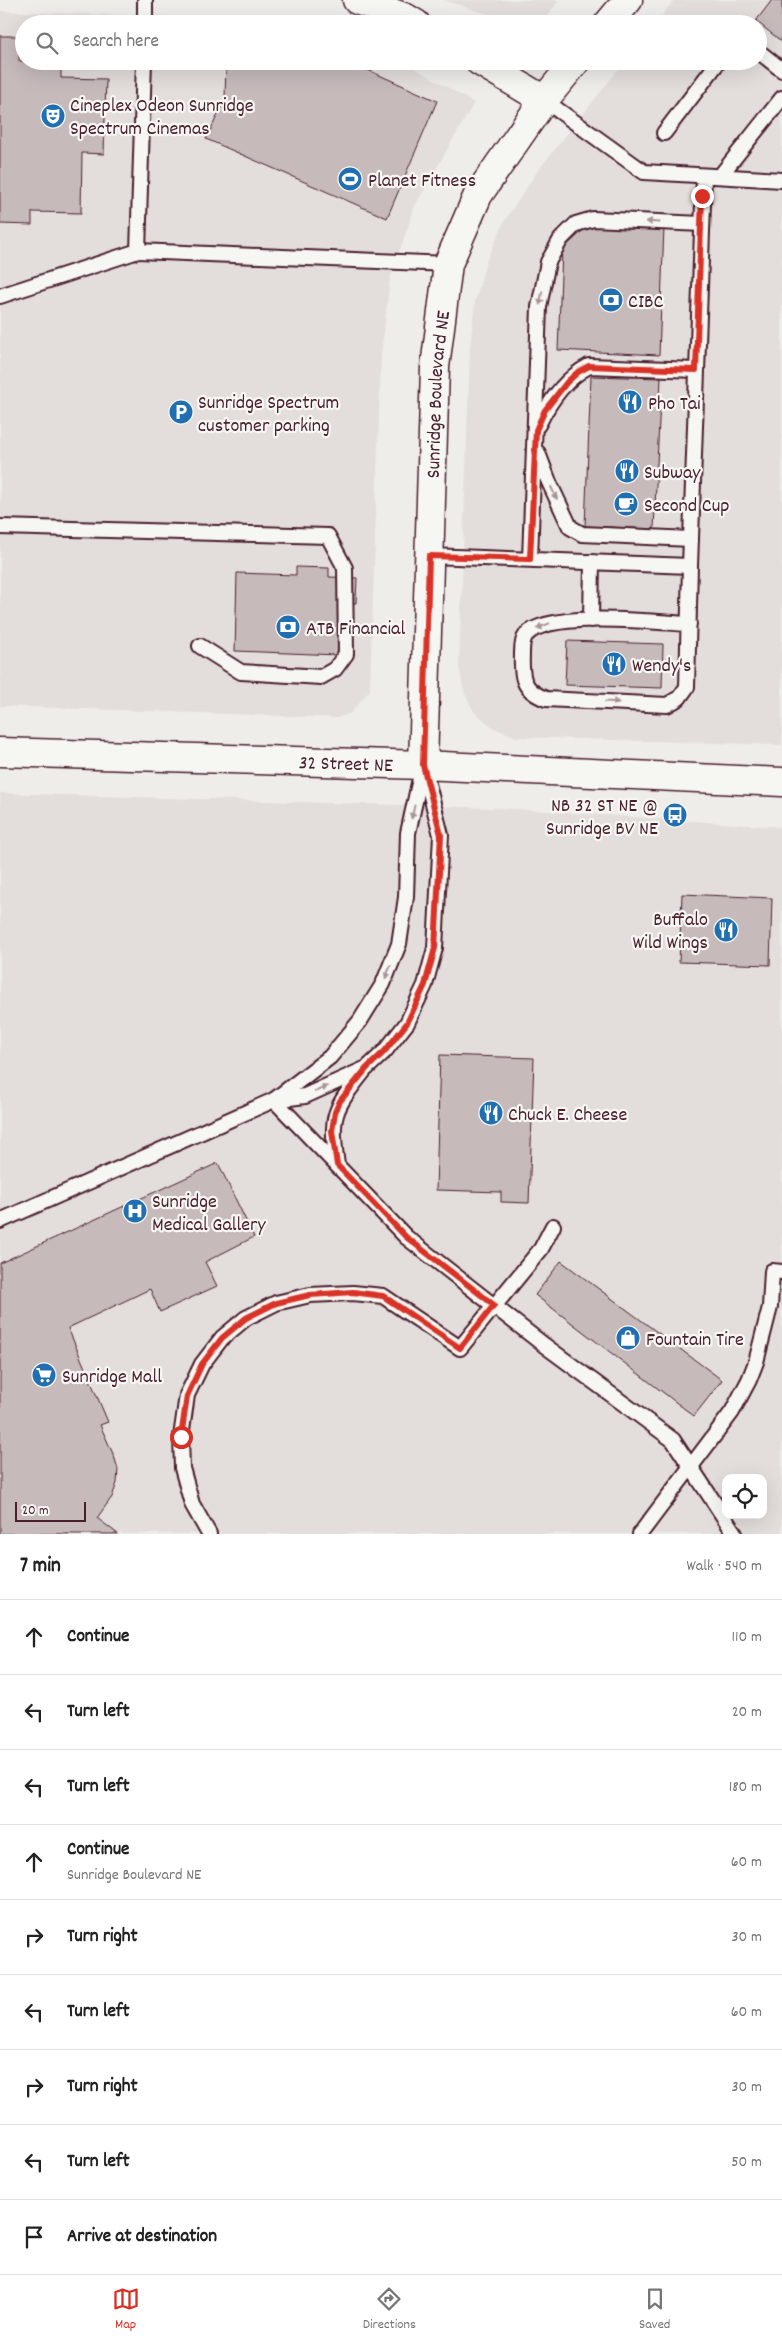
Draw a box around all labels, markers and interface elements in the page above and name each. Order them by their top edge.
search box [15,15,767,70]
icon: search [33,29,61,57]
text: Search here [73,29,159,56]
place label: Cineplex Odeon Sunridge Spectrum Cinemas [70,93,254,144]
theatre icon: Cineplex Odeon Sunridge Spectrum Cinemas [40,103,66,129]
sports icon: Planet Fitness [337,166,363,192]
place label: Planet Fitness [368,168,476,196]
route end [691,185,714,208]
one-way arrow [645,218,661,226]
bank icon: CIBC [598,287,624,313]
place label: CIBC [628,289,664,317]
one-way arrow [536,291,544,307]
street label: Sunridge Boulevard NE [421,309,459,479]
restaurant icon: Pho Tai [617,389,643,415]
place label: Sunridge Spectrum customer parking [198,390,339,441]
place label: Pho Tai [648,391,701,419]
parking icon: Sunridge Spectrum customer parking [168,399,194,425]
restaurant icon: Subway [614,458,640,484]
place label: Subway [644,460,701,488]
one-way arrow [550,486,558,500]
cafe icon: Second Cup [613,491,639,517]
place label: Second Cup [644,493,729,521]
bank icon: ATB Financial [275,614,301,640]
place label: ATB Financial [306,616,405,644]
one-way arrow [536,623,550,631]
restaurant icon: Wendy's [601,651,627,677]
place label: Wendy's [632,653,691,681]
one-way arrow [604,699,620,707]
street label: 32 Street NE [298,750,393,781]
place label: NB 32 ST NE @ Sunridge BV NE [546,793,658,844]
bus stop icon: NB 32 ST NE @ Sunridge BV NE [662,802,688,828]
one-way arrow [409,805,417,820]
place label: Buffalo Wild Wings [633,907,708,958]
restaurant icon: Buffalo Wild Wings [713,917,739,943]
one-way arrow [383,965,391,979]
one-way arrow [314,1084,328,1092]
restaurant icon: Chuck E. Cheese [478,1100,504,1126]
place label: Chuck E. Cheese [508,1102,628,1130]
place label: Sunridge Medical Gallery [152,1189,267,1240]
hospital icon: Sunridge Medical Gallery [122,1198,148,1224]
shop icon: Fountain Tire [615,1325,641,1351]
place label: Fountain Tire [646,1327,744,1355]
supermarket icon: Sunridge Mall [31,1362,57,1388]
place label: Sunridge Mall [62,1364,162,1392]
route start [170,1426,193,1449]
map controls [722,1474,767,1519]
button: locate [722,1474,767,1519]
scale bar [15,1499,86,1522]
text: 20 m [22,1501,49,1521]
text: 7 min [20,1552,61,1582]
text: Walk · 540 m [687,1555,762,1578]
icon: ahead [20,1623,48,1651]
text: Continue [67,1624,129,1651]
text: 110 m [732,1626,762,1649]
icon: left [20,1698,48,1726]
text: Turn left [67,1699,130,1726]
text: 20 m [732,1701,762,1724]
icon: left [20,1773,48,1801]
text: Turn left [67,1774,130,1801]
text: 180 m [729,1776,762,1799]
text: Continue [67,1837,129,1864]
icon: ahead [20,1848,48,1876]
text: 60 m [731,1851,762,1874]
text: Sunridge Boulevard NE [67,1864,201,1887]
icon: right [20,1923,48,1951]
text: Turn right [67,1924,138,1951]
text: 30 m [732,1926,762,1949]
icon: left [20,1998,48,2026]
text: Turn left [67,1999,130,2026]
text: 60 m [731,2001,762,2024]
icon: right [20,2073,48,2101]
text: Turn right [67,2074,138,2101]
text: 30 m [732,2076,762,2099]
icon: left [20,2148,48,2176]
text: Turn left [67,2149,130,2176]
text: 50 m [731,2151,762,2174]
icon: arrive [20,2223,48,2251]
text: Arrive at destination [67,2224,217,2251]
tab: Map [112,2285,140,2335]
tab: Directions [363,2285,416,2335]
tab: Saved [639,2285,670,2335]

